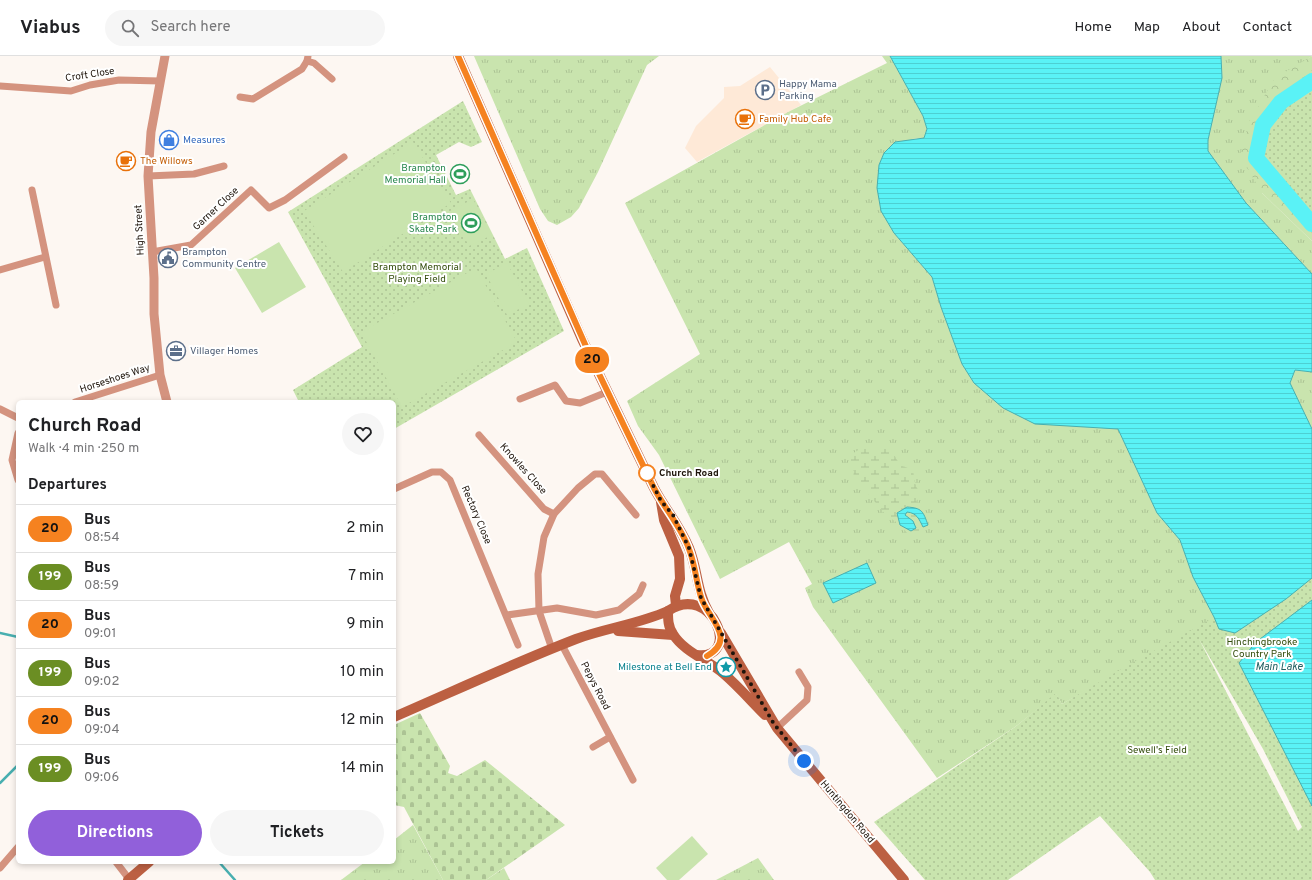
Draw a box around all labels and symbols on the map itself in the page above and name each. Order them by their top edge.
street label: Croft Close [64,65,116,85]
place label: Happy Mama Parking [779,78,837,103]
parking icon: Happy Mama Parking [754,79,776,101]
cafe icon: Family Hub Cafe [734,108,756,130]
place label: Family Hub Cafe [759,113,831,126]
shop icon: Measures [158,129,180,151]
place label: Measures [183,134,226,147]
cafe icon: The Willows [115,150,137,172]
place label: The Willows [140,155,193,168]
place label: Brampton Memorial Hall [384,162,446,187]
sports icon: Brampton Memorial Hall [449,163,471,185]
street label: Garner Close [190,184,242,234]
street label: High Street [132,204,148,256]
place label: Brampton Skate Park [409,211,457,236]
sports icon: Brampton Skate Park [460,212,482,234]
place label: Brampton Community Centre [182,246,266,271]
public building icon: Brampton Community Centre [157,247,179,269]
park label: Brampton Memorial Playing Field [373,261,461,286]
office icon: Villager Homes [165,340,187,362]
place label: Villager Homes [190,345,258,358]
line badge: 20 [574,347,610,373]
street label: Horseshoes Way [78,362,152,396]
street label: Knowles Close [497,441,549,497]
marker: Church Road [638,464,656,482]
place label: Church Road [659,467,719,480]
street label: Rectory Close [458,484,494,546]
park label: Hinchingbrooke Country Park [1227,636,1297,661]
place icon: Milestone at Bell End [715,656,737,678]
street label: Pepys Road [577,660,613,712]
water label: Main Lake [1255,660,1303,674]
place label: Milestone at Bell End [618,661,712,674]
park label: Sewell's Field [1127,744,1187,757]
your location [794,751,814,771]
street label: Huntingdon Road [817,778,877,846]

